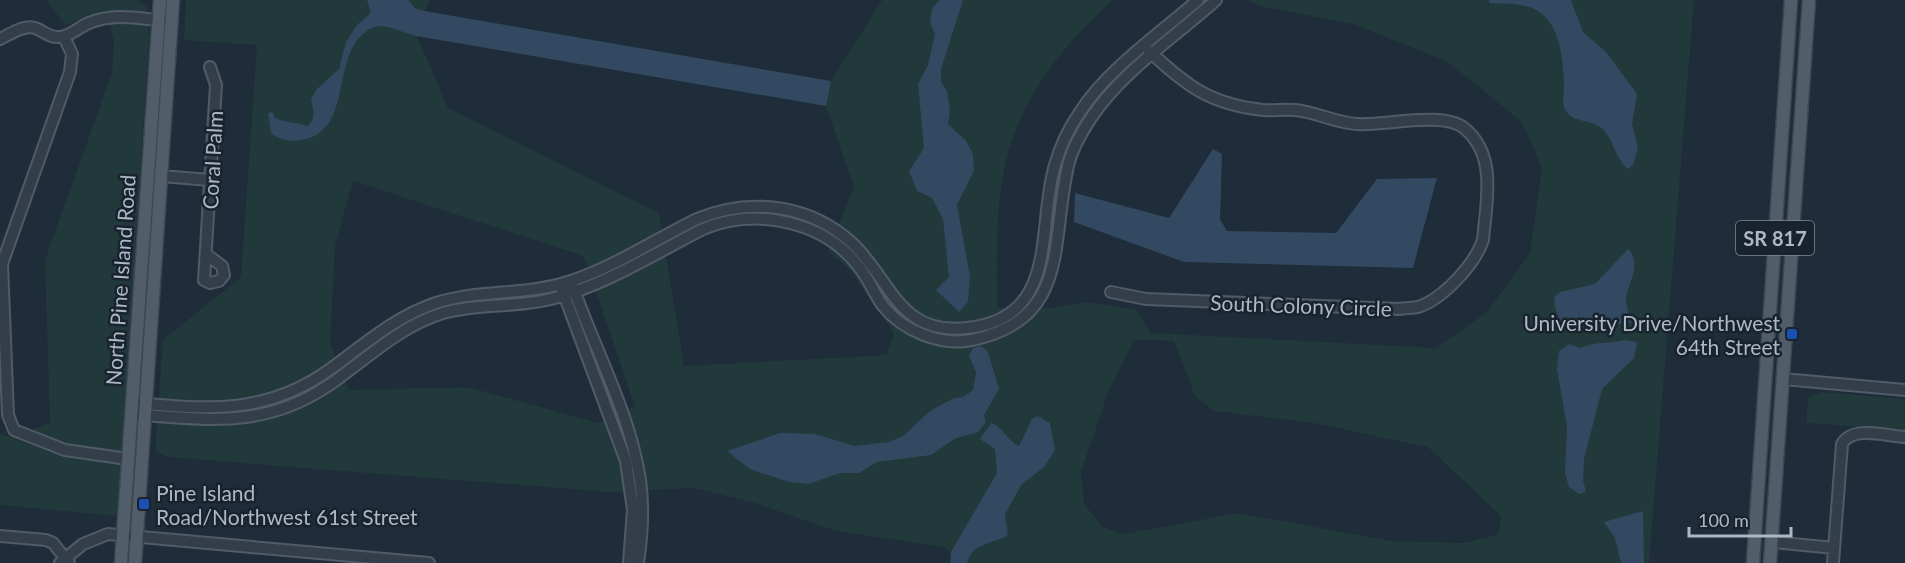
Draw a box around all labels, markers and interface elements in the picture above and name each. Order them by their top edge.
street label: Coral Palm [197,110,227,210]
street label: North Pine Island Road [100,174,140,386]
road number: SR 817 [1736,221,1814,255]
street label: South Colony Circle [1210,289,1392,321]
place label: University Drive/Northwest 64th Street [1523,310,1780,359]
marker: University Drive/Northwest 64th Street [1785,327,1799,341]
place label: Pine Island Road/Northwest 61st Street [156,480,418,529]
marker: Pine Island Road/Northwest 61st Street [137,497,151,511]
scale bar [1689,500,1791,538]
text: 100 m [1698,509,1749,531]

